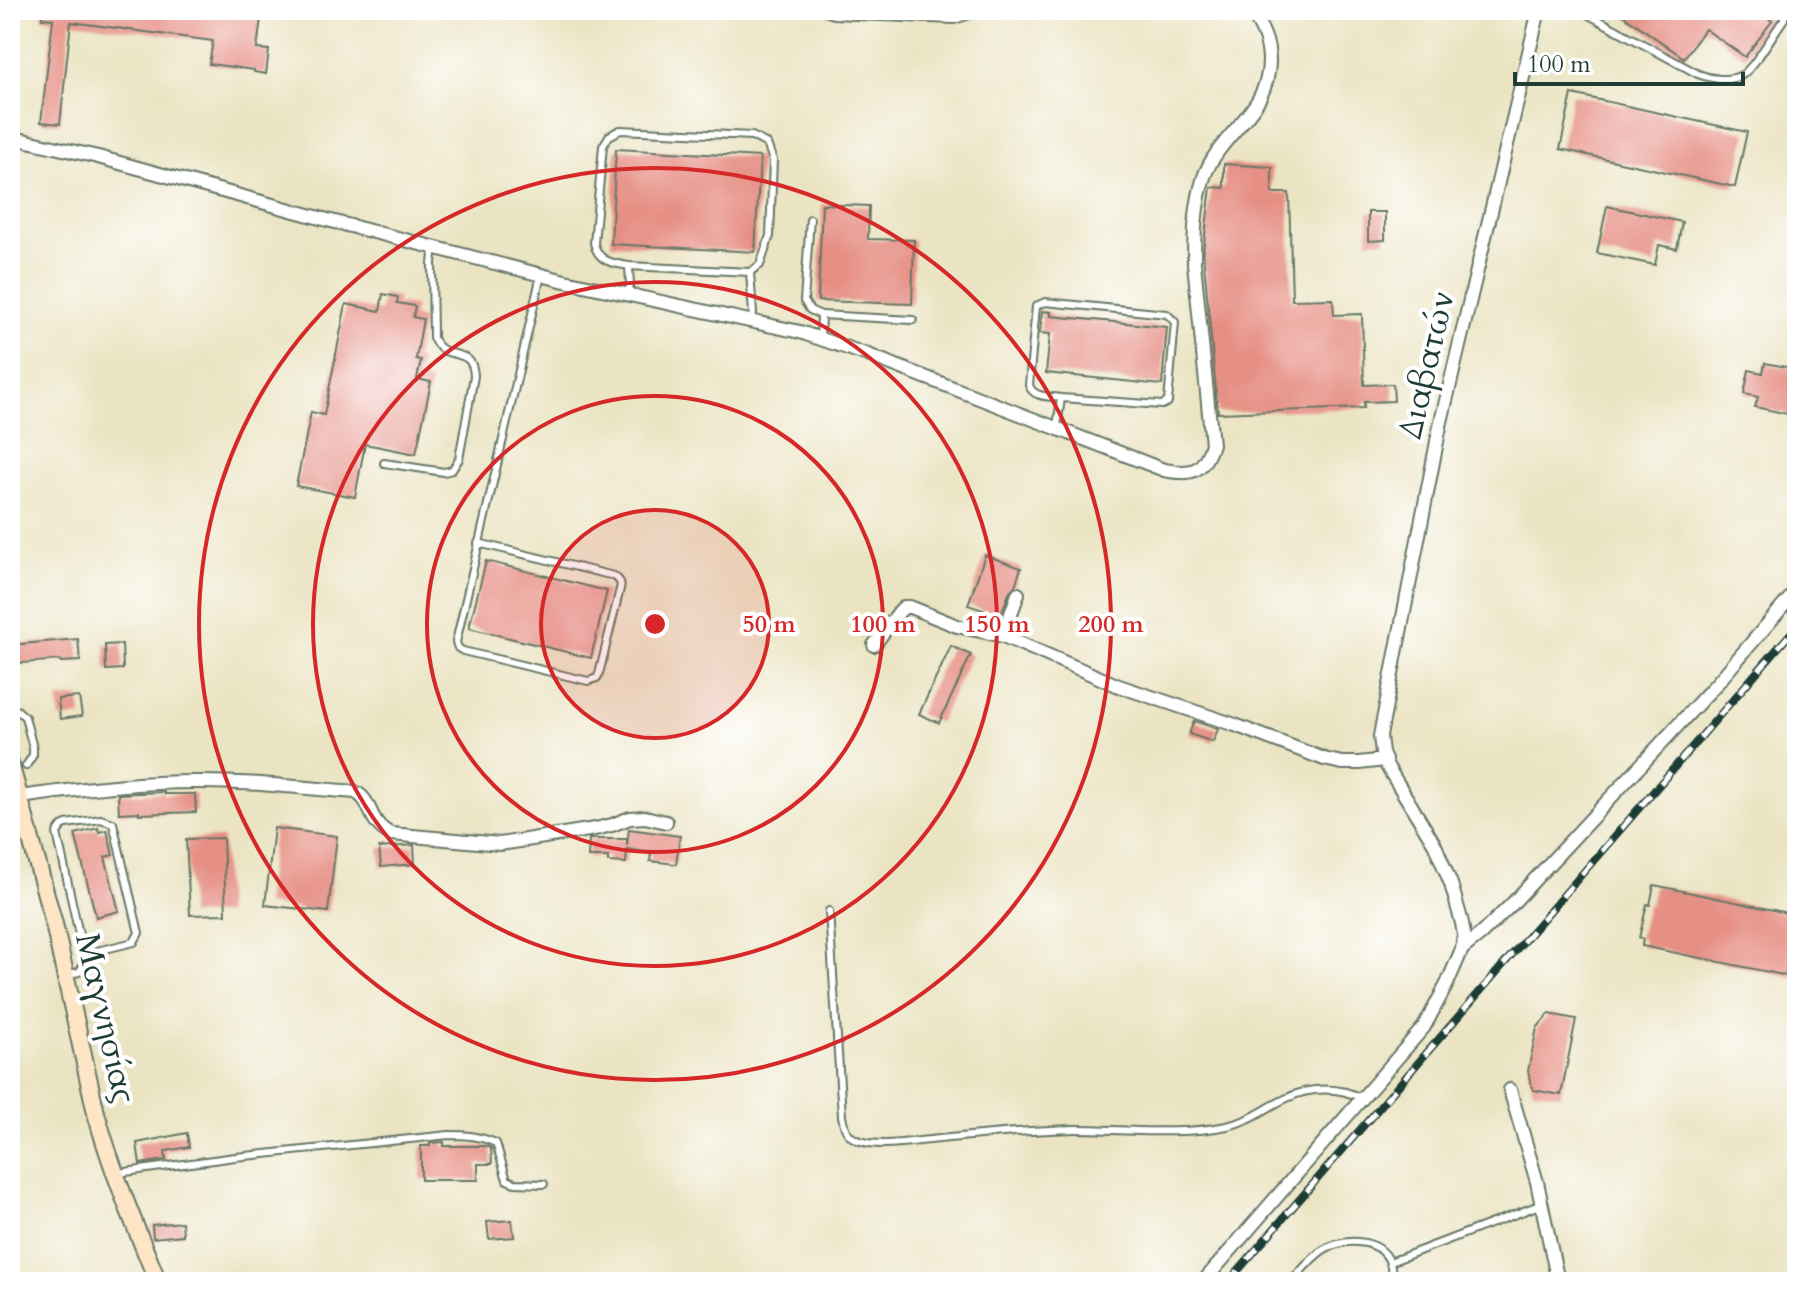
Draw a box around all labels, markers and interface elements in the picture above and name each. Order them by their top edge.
scale bar [1515,36,1743,86]
text: 100 m [1527,48,1591,81]
street label: Διαβατών [1387,287,1465,443]
text: 50 m [742,608,796,641]
text: 100 m [850,608,917,641]
text: 150 m [964,608,1031,641]
text: 200 m [1078,608,1145,641]
centre of rings [641,610,669,638]
street label: Μαγνησίας [64,928,148,1108]

